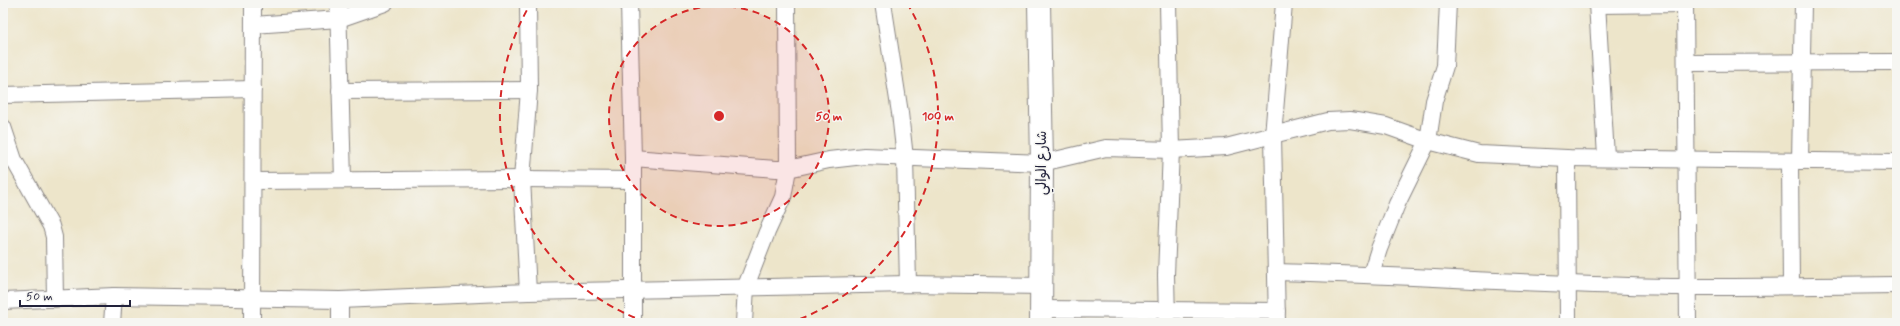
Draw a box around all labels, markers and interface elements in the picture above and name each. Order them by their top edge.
centre of rings [712,109,726,123]
text: 50 m [816,109,843,125]
text: 100 m [922,109,955,125]
street label: شارع الوالي [1033,131,1054,195]
scale bar [20,282,130,308]
text: 50 m [26,289,53,305]

